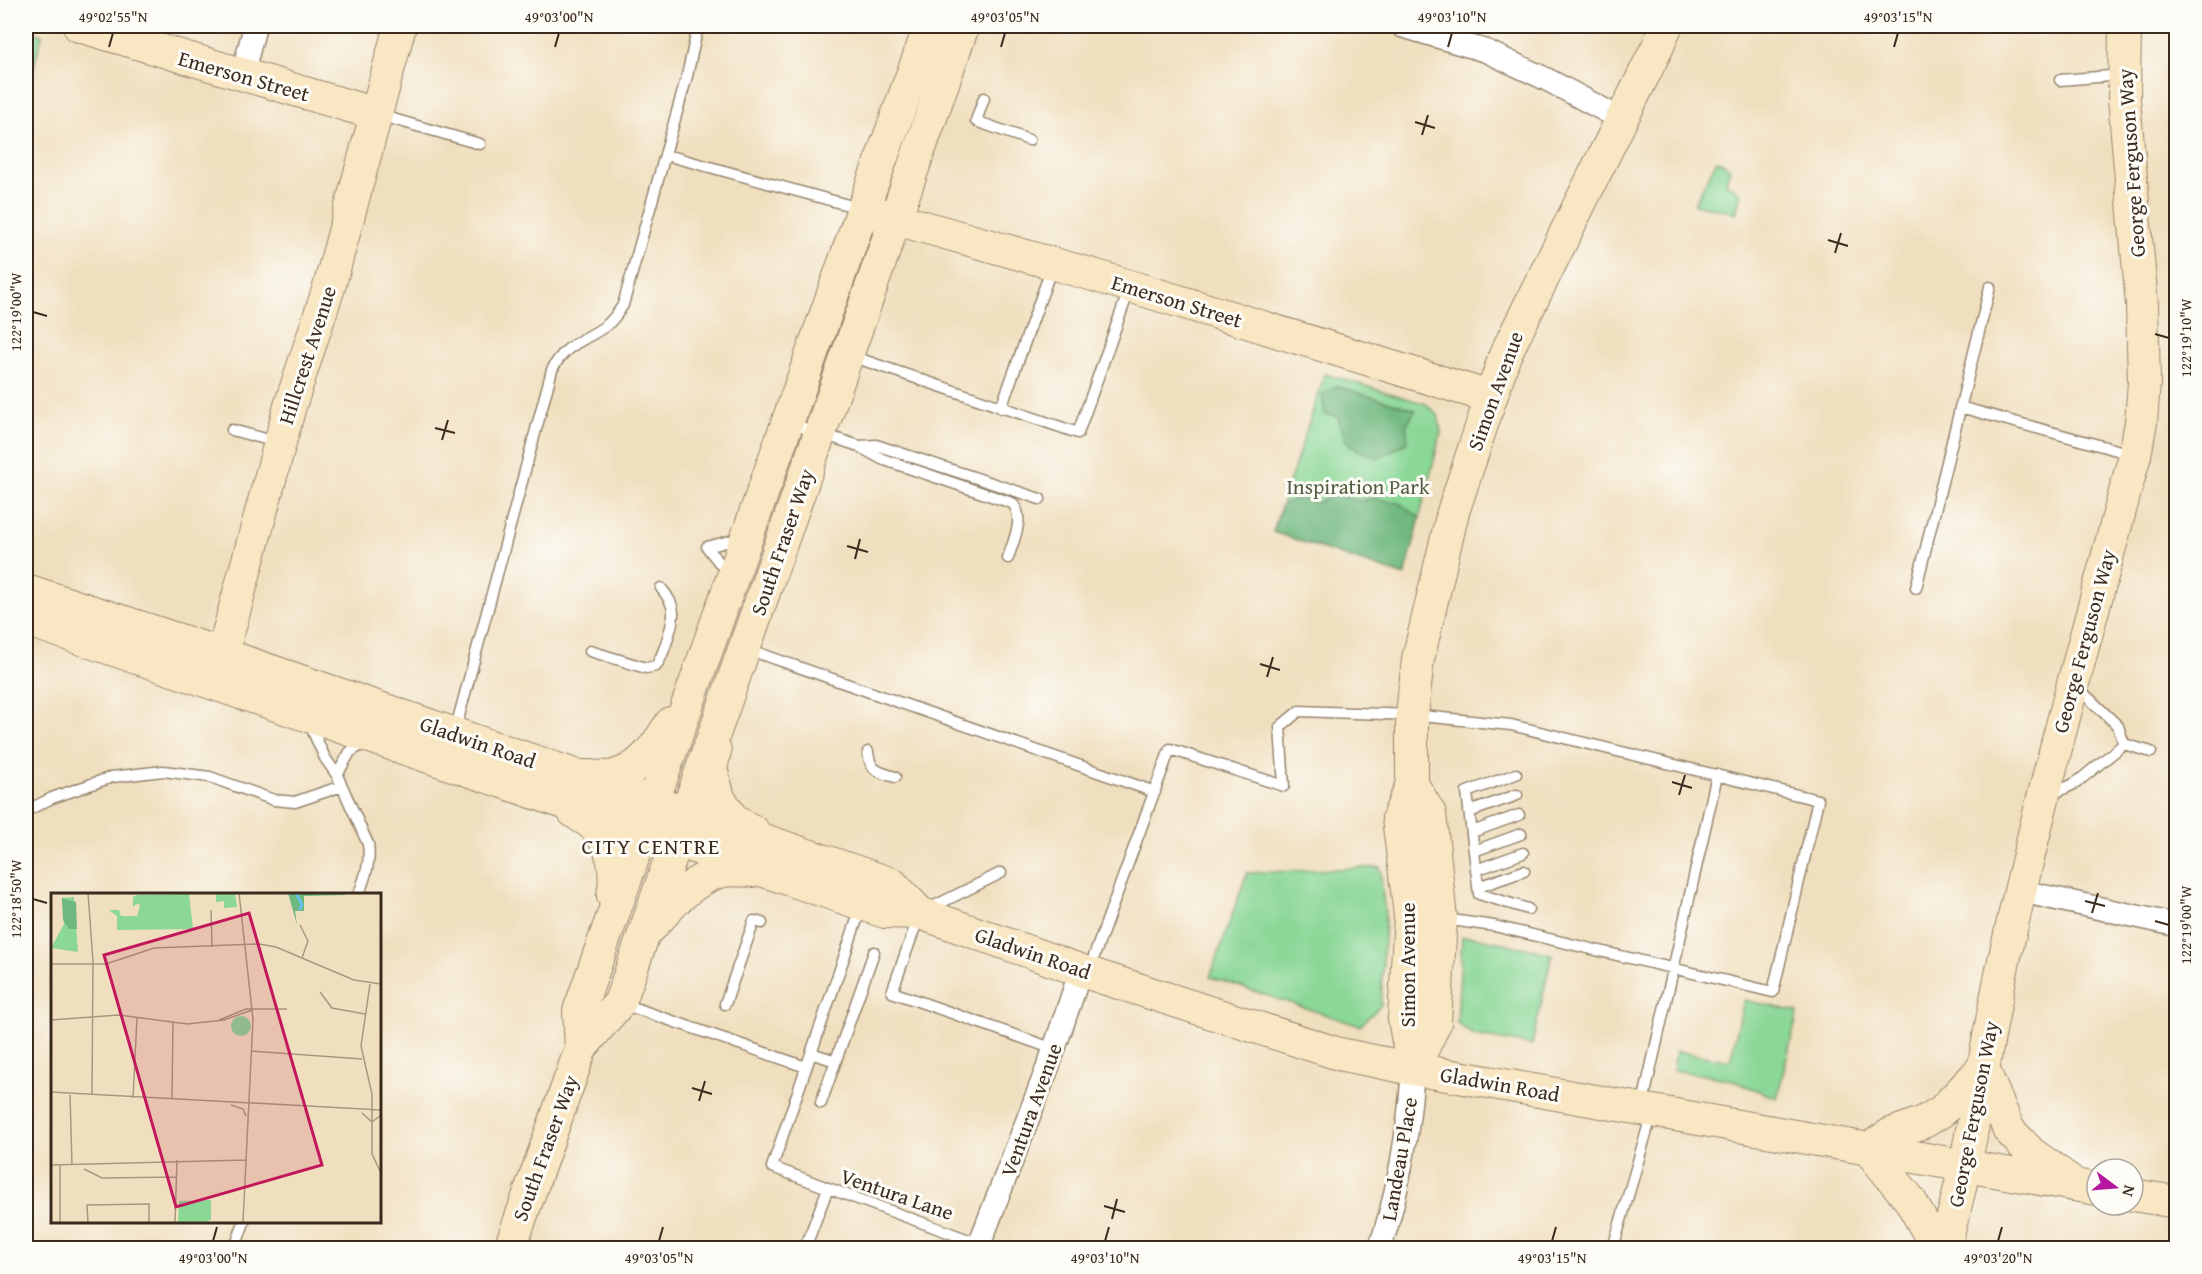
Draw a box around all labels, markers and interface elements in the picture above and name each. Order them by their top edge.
text: 49°02'55"N [79,6,148,27]
text: 49°03'00"N [525,6,594,27]
text: 49°03'05"N [971,6,1040,27]
text: 49°03'10"N [1418,6,1487,27]
text: 49°03'15"N [1864,6,1933,27]
street label: Emerson Street [175,43,314,110]
street label: George Ferguson Way [2109,67,2153,258]
street label: Emerson Street [1108,266,1247,336]
text: 122°19'00"W [5,272,26,352]
street label: Hillcrest Avenue [270,282,344,428]
text: 122°19'10"W [2175,298,2196,378]
street label: Simon Avenue [1459,327,1531,455]
street label: South Fraser Way [742,464,822,620]
park label: Inspiration Park [1286,471,1430,502]
street label: George Ferguson Way [2045,545,2124,736]
street label: Gladwin Road [416,708,541,777]
district label: CITY CENTRE [581,830,721,862]
text: 122°18'50"W [5,859,26,939]
text: 122°19'00"W [2175,885,2196,965]
inset map [51,893,381,1223]
street label: Simon Avenue [1392,902,1423,1027]
street label: Gladwin Road [971,919,1096,988]
street label: George Ferguson Way [1940,1018,2006,1210]
street label: Ventura Avenue [992,1039,1070,1181]
street label: Gladwin Road [1438,1058,1563,1110]
street label: South Fraser Way [504,1070,586,1226]
street label: Landeau Place [1373,1095,1425,1223]
north arrow [2085,1157,2145,1217]
street label: Ventura Lane [836,1160,958,1228]
text: N [2116,1183,2142,1200]
text: 49°03'00"N [179,1247,248,1268]
text: 49°03'05"N [625,1247,694,1268]
text: 49°03'10"N [1071,1247,1140,1268]
text: 49°03'15"N [1518,1247,1587,1268]
text: 49°03'20"N [1964,1247,2033,1268]

